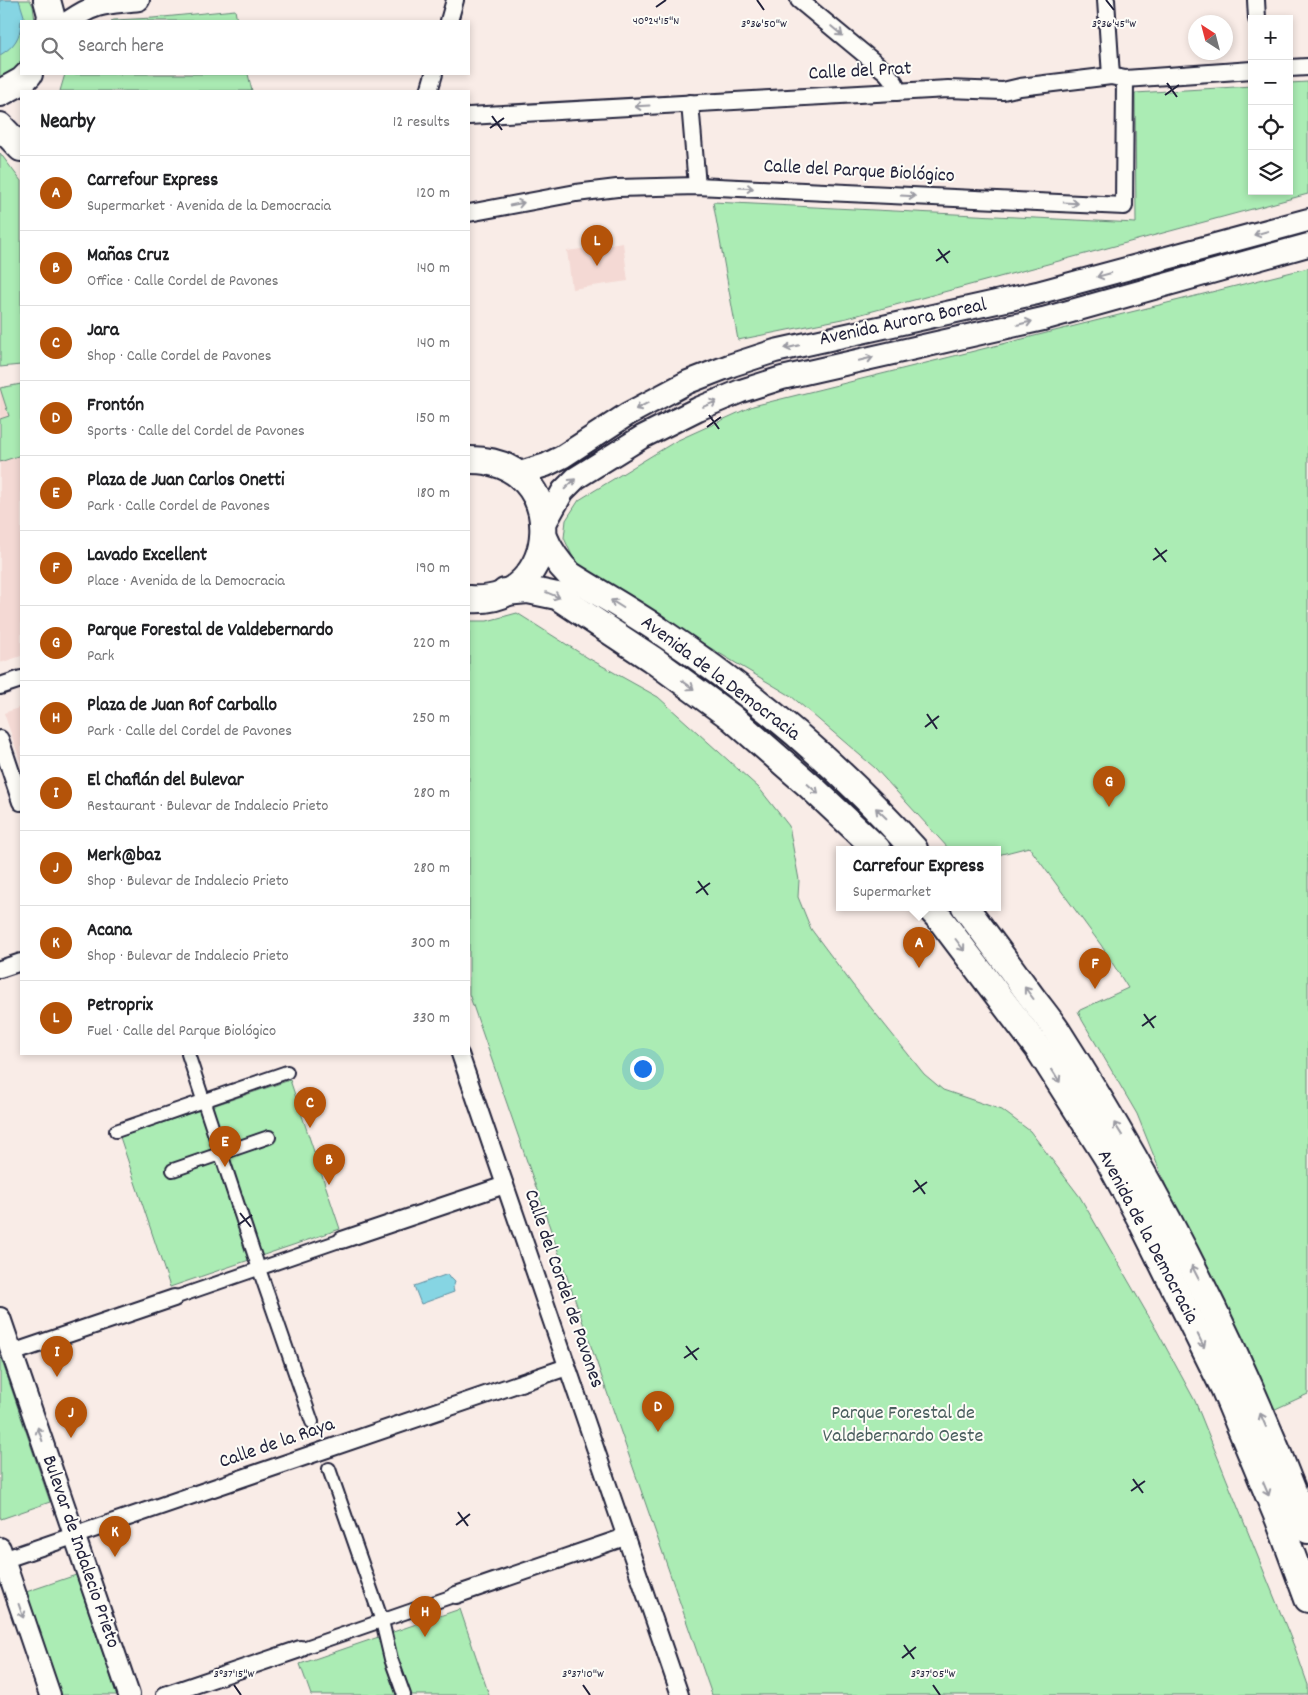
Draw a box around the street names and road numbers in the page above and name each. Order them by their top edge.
street label: Calle del Prat [808,55,912,89]
street label: Calle del Parque Biológico [763,153,955,191]
street label: Avenida Aurora Boreal [817,292,989,354]
street label: Avenida de la Democracia [634,610,806,749]
street label: Avenida de la Democracia [1089,1145,1205,1330]
street label: Calle del Cordel de Pavones [516,1186,610,1392]
street label: Calle de la Raya [216,1411,339,1477]
street label: Bulevar de Indalecio Prieto [34,1452,126,1652]

